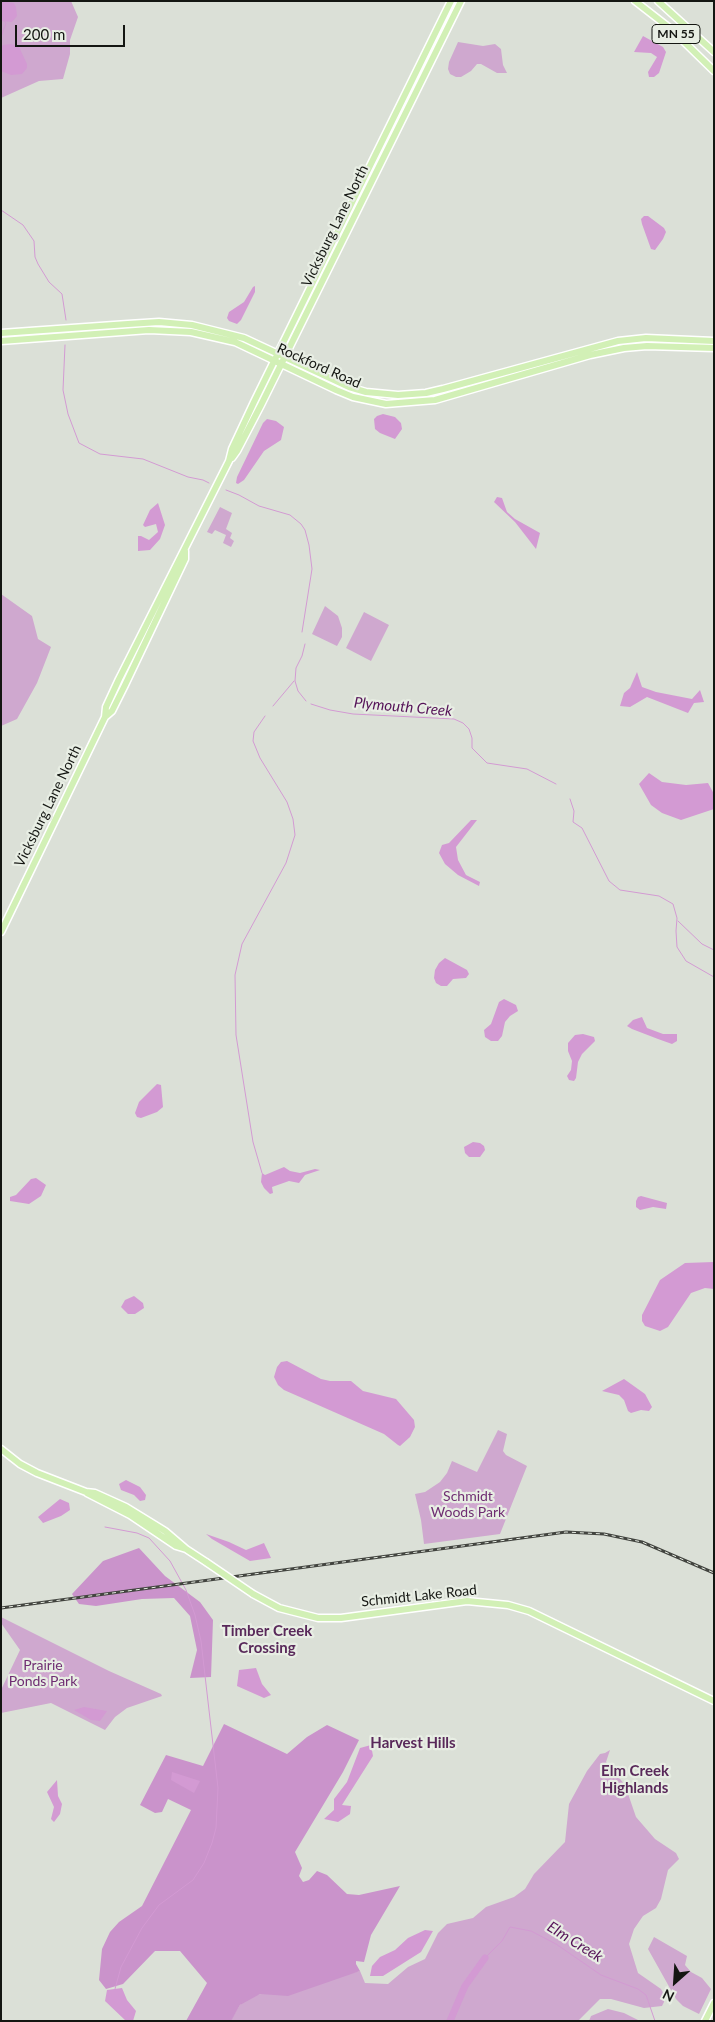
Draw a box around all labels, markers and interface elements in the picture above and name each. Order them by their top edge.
scale bar [18,15,128,47]
road number: MN 55 [652,24,700,44]
text: 200 m [23,25,65,43]
street label: Vicksburg Lane North [298,162,372,290]
street label: Rockford Road [274,340,364,392]
water label: Plymouth Creek [353,694,453,720]
street label: Vicksburg Lane North [11,742,85,870]
park label: Schmidt Woods Park [431,1488,505,1520]
street label: Schmidt Lake Road [360,1582,478,1610]
district label: Timber Creek Crossing [222,1622,312,1657]
park label: Prairie Ponds Park [9,1657,77,1690]
district label: Harvest Hills [370,1734,456,1752]
district label: Elm Creek Highlands [601,1762,669,1797]
water label: Elm Creek [544,1918,606,1966]
north arrow [650,1957,700,2007]
text: N [660,1986,677,2006]

